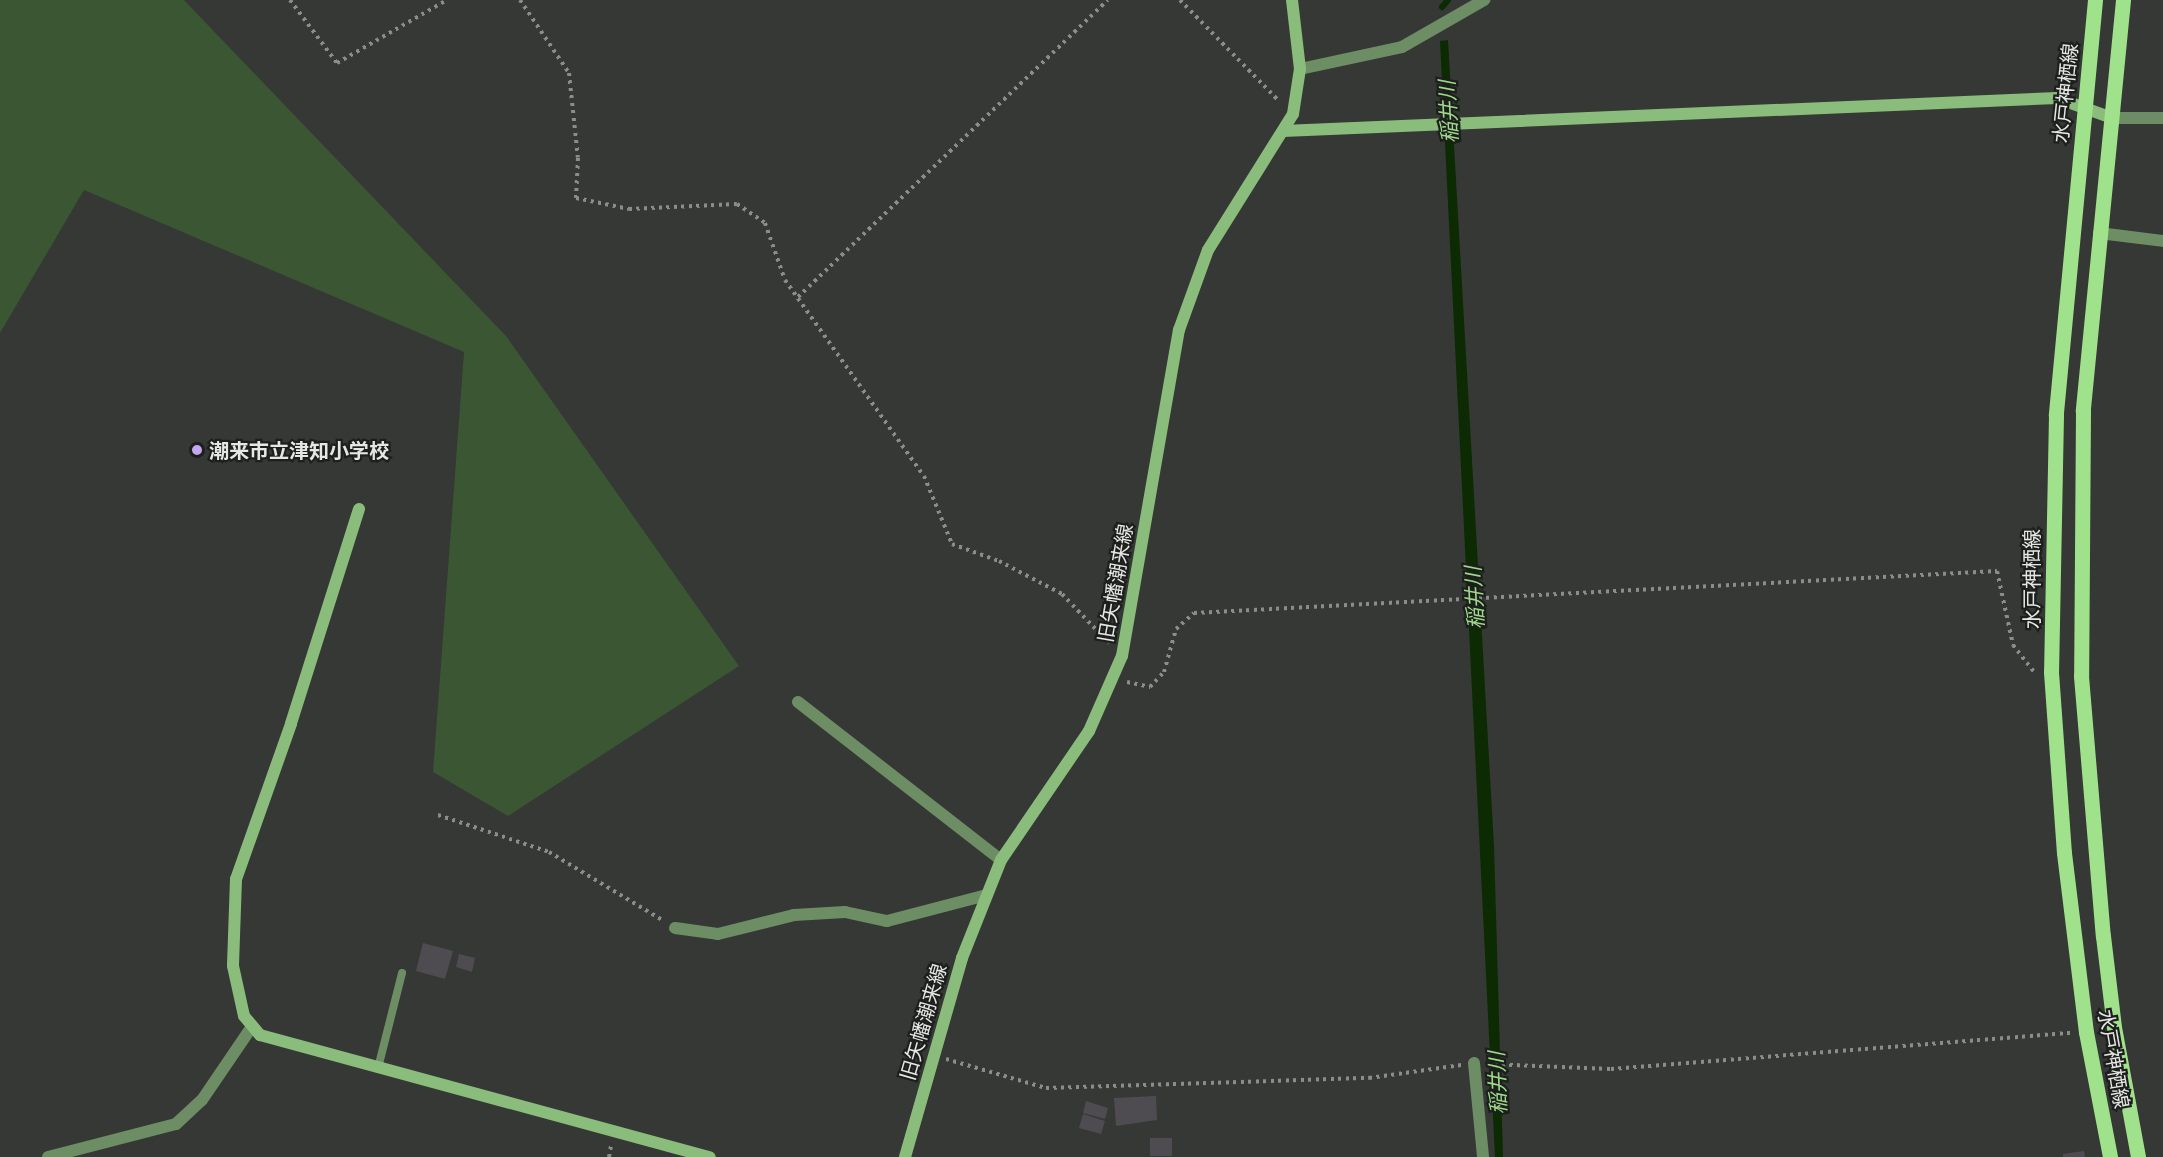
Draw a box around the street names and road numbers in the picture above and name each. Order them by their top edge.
street label: 水戸神栖線 [2048,42,2082,144]
street label: 旧矢幡潮来線 [1093,522,1137,644]
street label: 水戸神栖線 [2019,529,2043,629]
street label: 旧矢幡潮来線 [895,961,951,1083]
street label: 水戸神栖線 [2093,1008,2135,1110]

